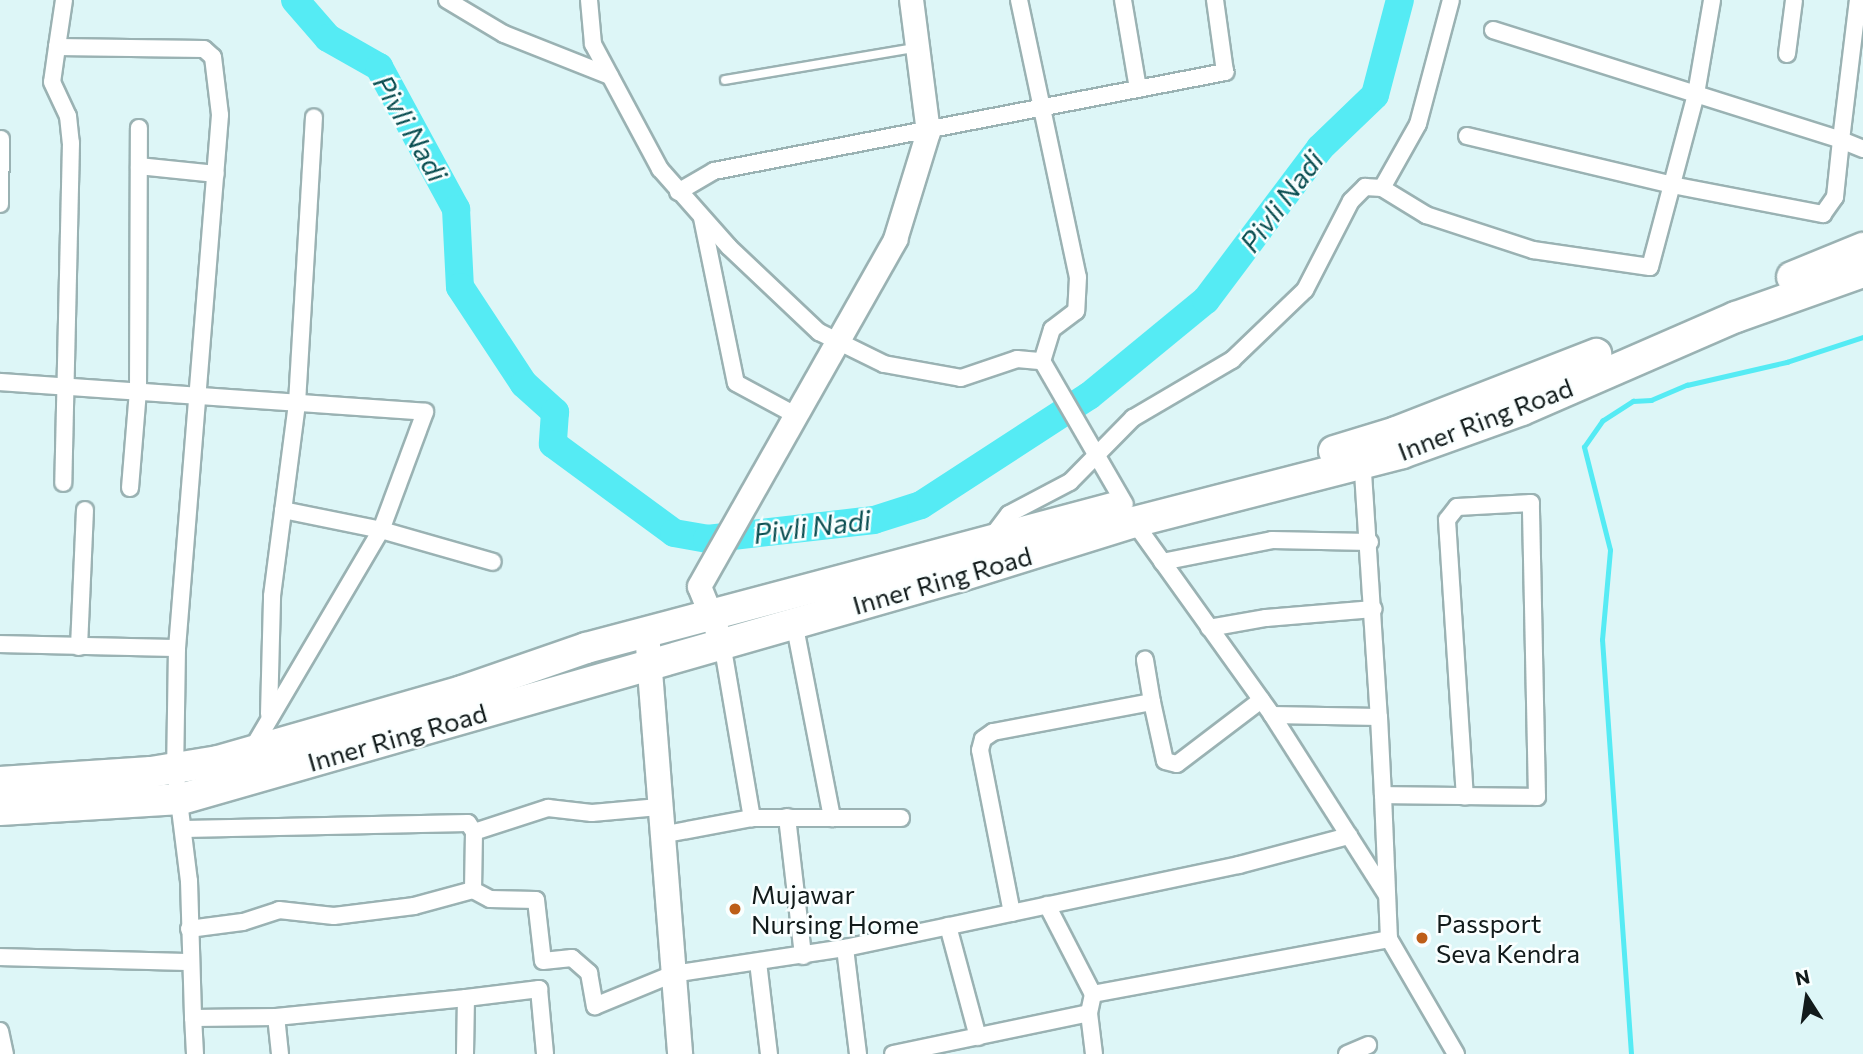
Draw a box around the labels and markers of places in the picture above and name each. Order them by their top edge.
place label: Mujawar Nursing Home [751,878,919,940]
marker: Mujawar Nursing Home [725,899,745,919]
place label: Passport Seva Kendra [1436,907,1580,968]
marker: Passport Seva Kendra [1414,930,1430,946]

